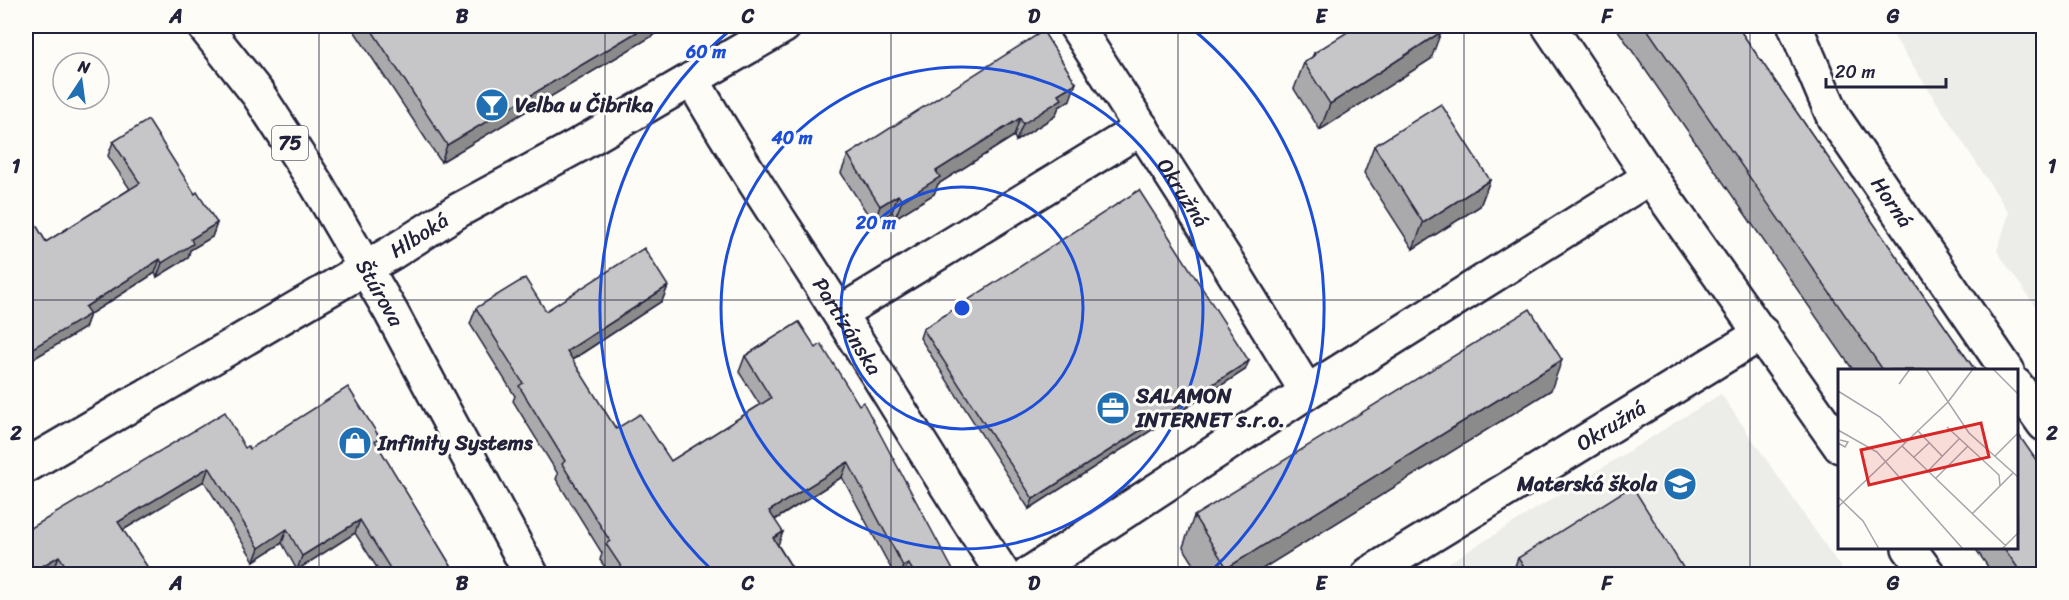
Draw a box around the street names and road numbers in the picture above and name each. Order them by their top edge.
road number: 75 [272,126,308,160]
street label: Okružná [1146,150,1220,236]
street label: Horná [1860,168,1924,236]
street label: Hlboká [382,202,457,269]
street label: Štúrova [345,252,415,334]
street label: Partizánska [802,269,893,383]
street label: Okružná [1569,389,1654,462]

